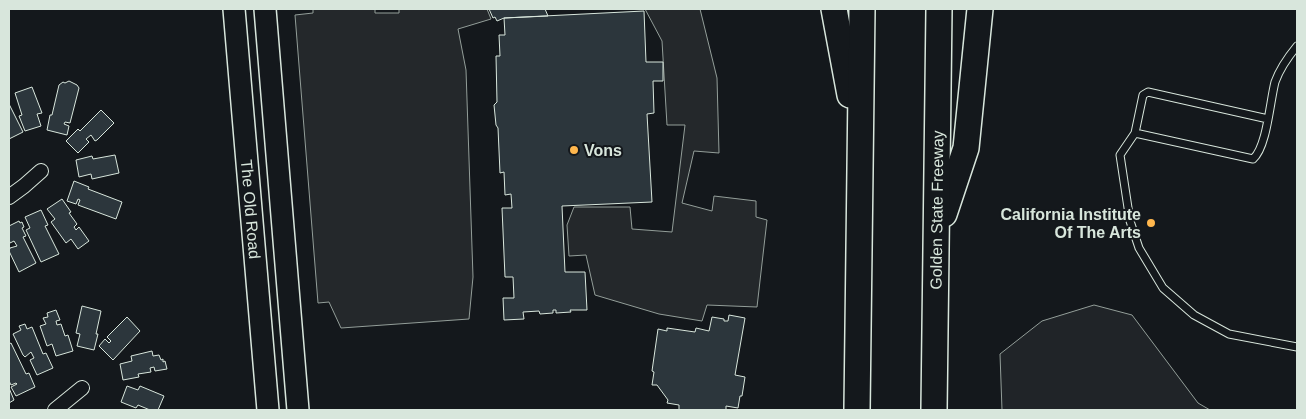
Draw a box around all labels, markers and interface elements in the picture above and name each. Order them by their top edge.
street label: Golden State Freeway [927,130,946,290]
place label: Vons [584,142,622,159]
marker: Vons [568,144,580,156]
street label: The Old Road [238,159,264,260]
place label: California Institute Of The Arts [1001,206,1141,241]
marker: California Institute Of The Arts [1145,217,1157,229]

